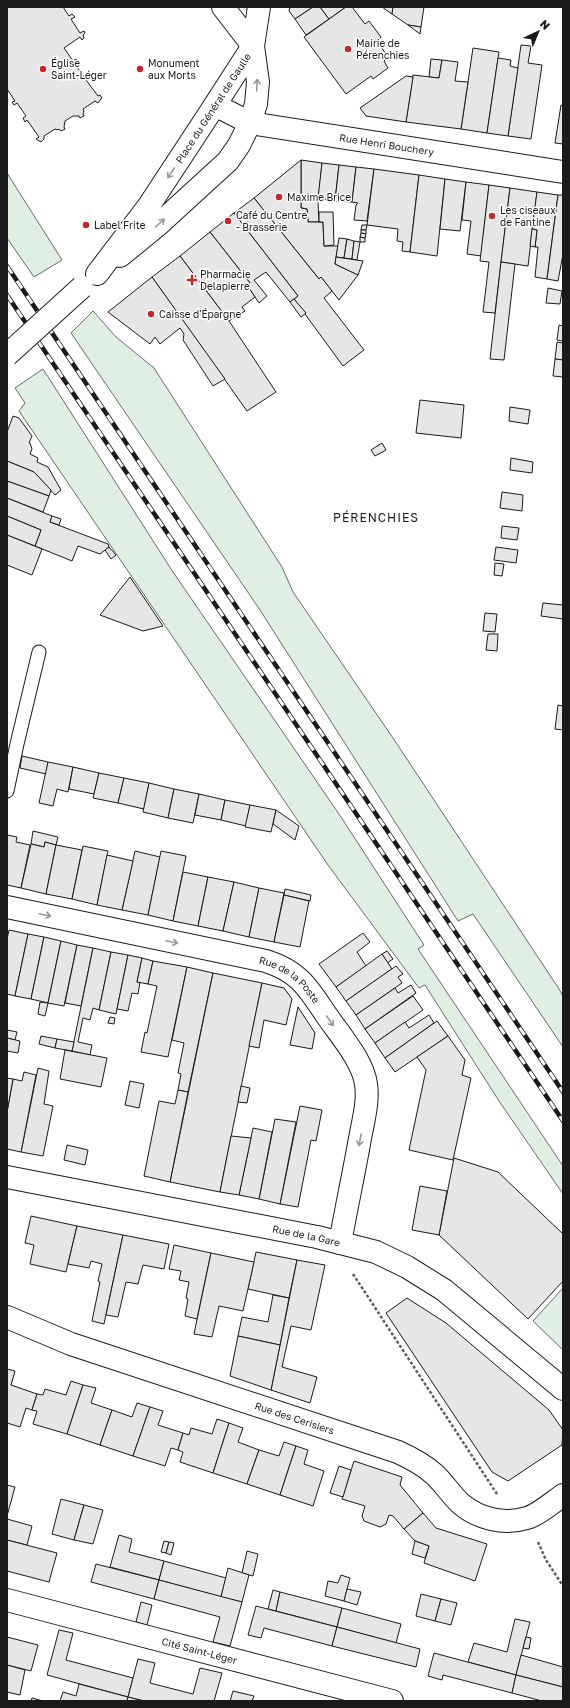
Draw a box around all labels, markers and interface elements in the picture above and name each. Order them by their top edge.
north arrow [518,12,558,52]
text: N [538,17,553,32]
place label: Mairie de Pérenchies [356,37,409,61]
marker: Mairie de Pérenchies [343,44,353,54]
street label: Place du Général de Gaulle [173,50,253,165]
place label: Église Saint-Léger [51,57,107,81]
place label: Monument aux Morts [148,57,200,81]
marker: Église Saint-Léger [38,64,48,74]
marker: Monument aux Morts [135,64,145,74]
one-way arrow [253,79,261,92]
street label: Rue Henri Bouchery [339,131,435,158]
one-way arrow [166,167,174,179]
place label: Maxime Brice [287,191,351,203]
marker: Maxime Brice [274,192,284,202]
place label: Les ciseaux de Fantine [500,204,556,228]
place label: Café du Centre - Brasserie [236,209,307,233]
marker: Les ciseaux de Fantine [487,211,497,221]
marker: Café du Centre - Brasserie [223,216,233,226]
place label: Label Frite [94,219,146,231]
one-way arrow [155,219,165,228]
marker: Label Frite [81,220,91,230]
place label: Pharmacie Delapierre [200,268,251,292]
marker: Pharmacie Delapierre [187,275,197,285]
place label: Caisse d'Épargne [159,308,241,320]
marker: Caisse d'Épargne [146,309,156,319]
district label: PÉRENCHIES [333,510,419,525]
one-way arrow [38,911,51,919]
one-way arrow [166,939,179,947]
street label: Rue de la Poste [258,954,323,1006]
one-way arrow [326,1015,334,1026]
one-way arrow [355,1133,363,1146]
street label: Rue de la Gare [271,1222,342,1249]
street label: Rue des Cerisiers [253,1399,336,1437]
street label: Cité Saint-Léger [160,1635,239,1666]

